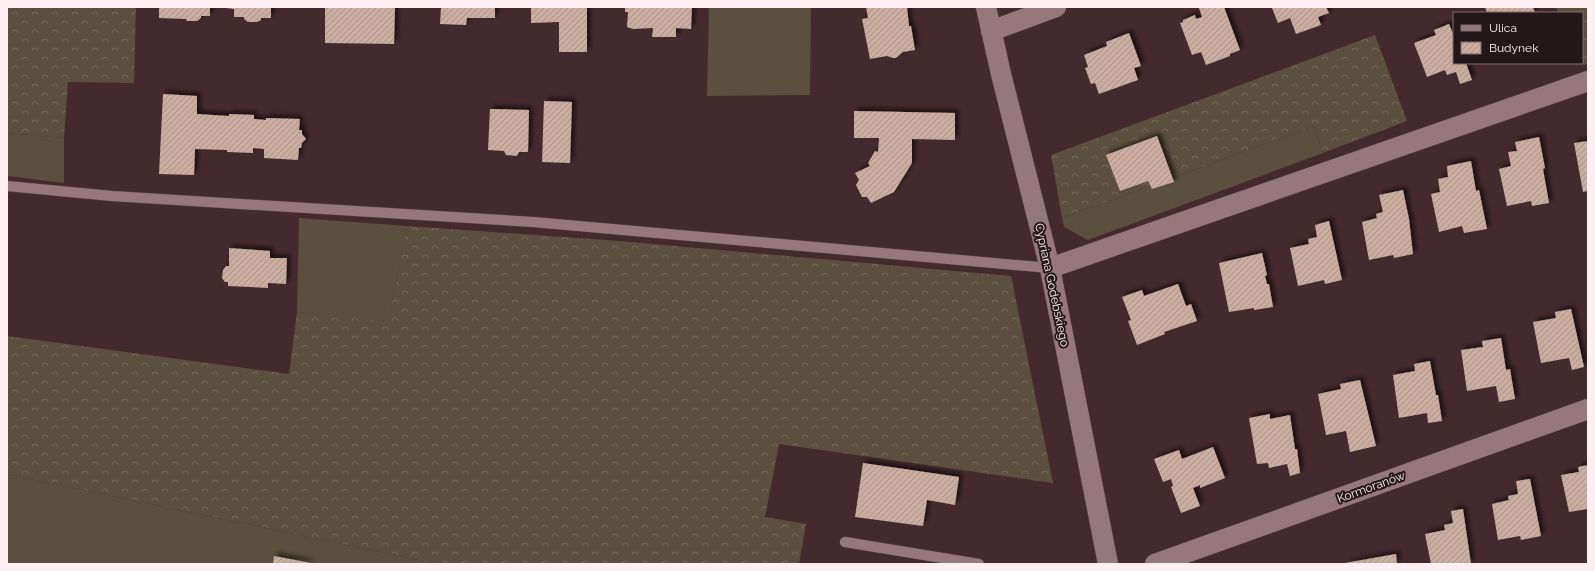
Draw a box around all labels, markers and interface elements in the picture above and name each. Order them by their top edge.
legend [1453,12,1583,64]
text: Ulica [1489,21,1517,35]
text: Budynek [1489,41,1539,55]
street label: Cypriana Godebskiego [1032,222,1072,348]
street label: Kormoranów [1335,468,1407,506]

